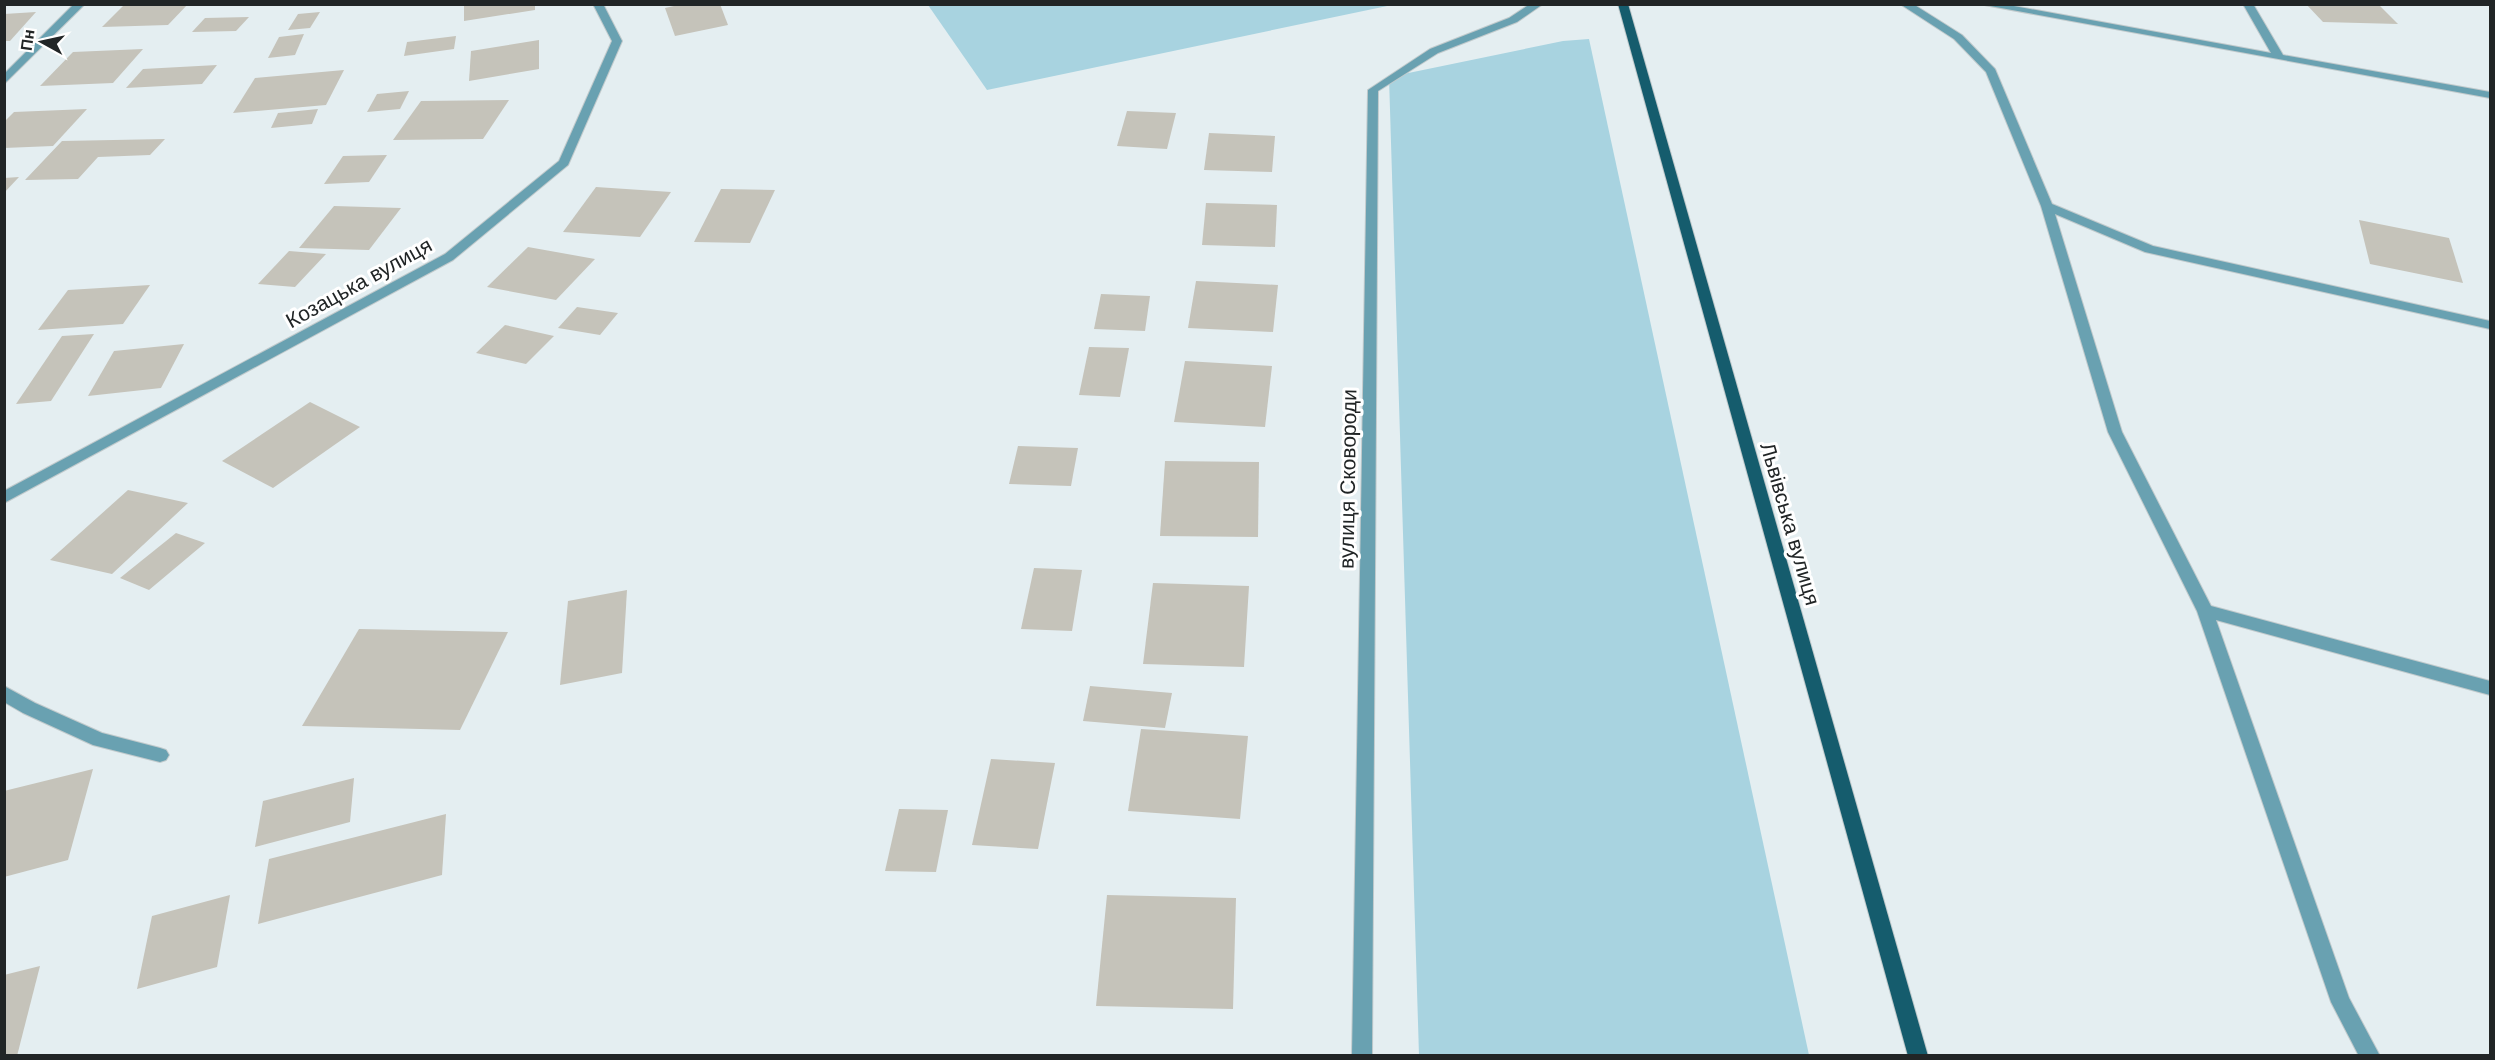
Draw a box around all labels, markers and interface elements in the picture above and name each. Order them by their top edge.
north arrow [12,12,72,72]
text: Пн [18,28,38,52]
street label: Козацька вулиця [282,233,436,332]
street label: вулиця Сковороди [1334,389,1361,569]
street label: Львівська вулиця [1756,440,1825,608]

